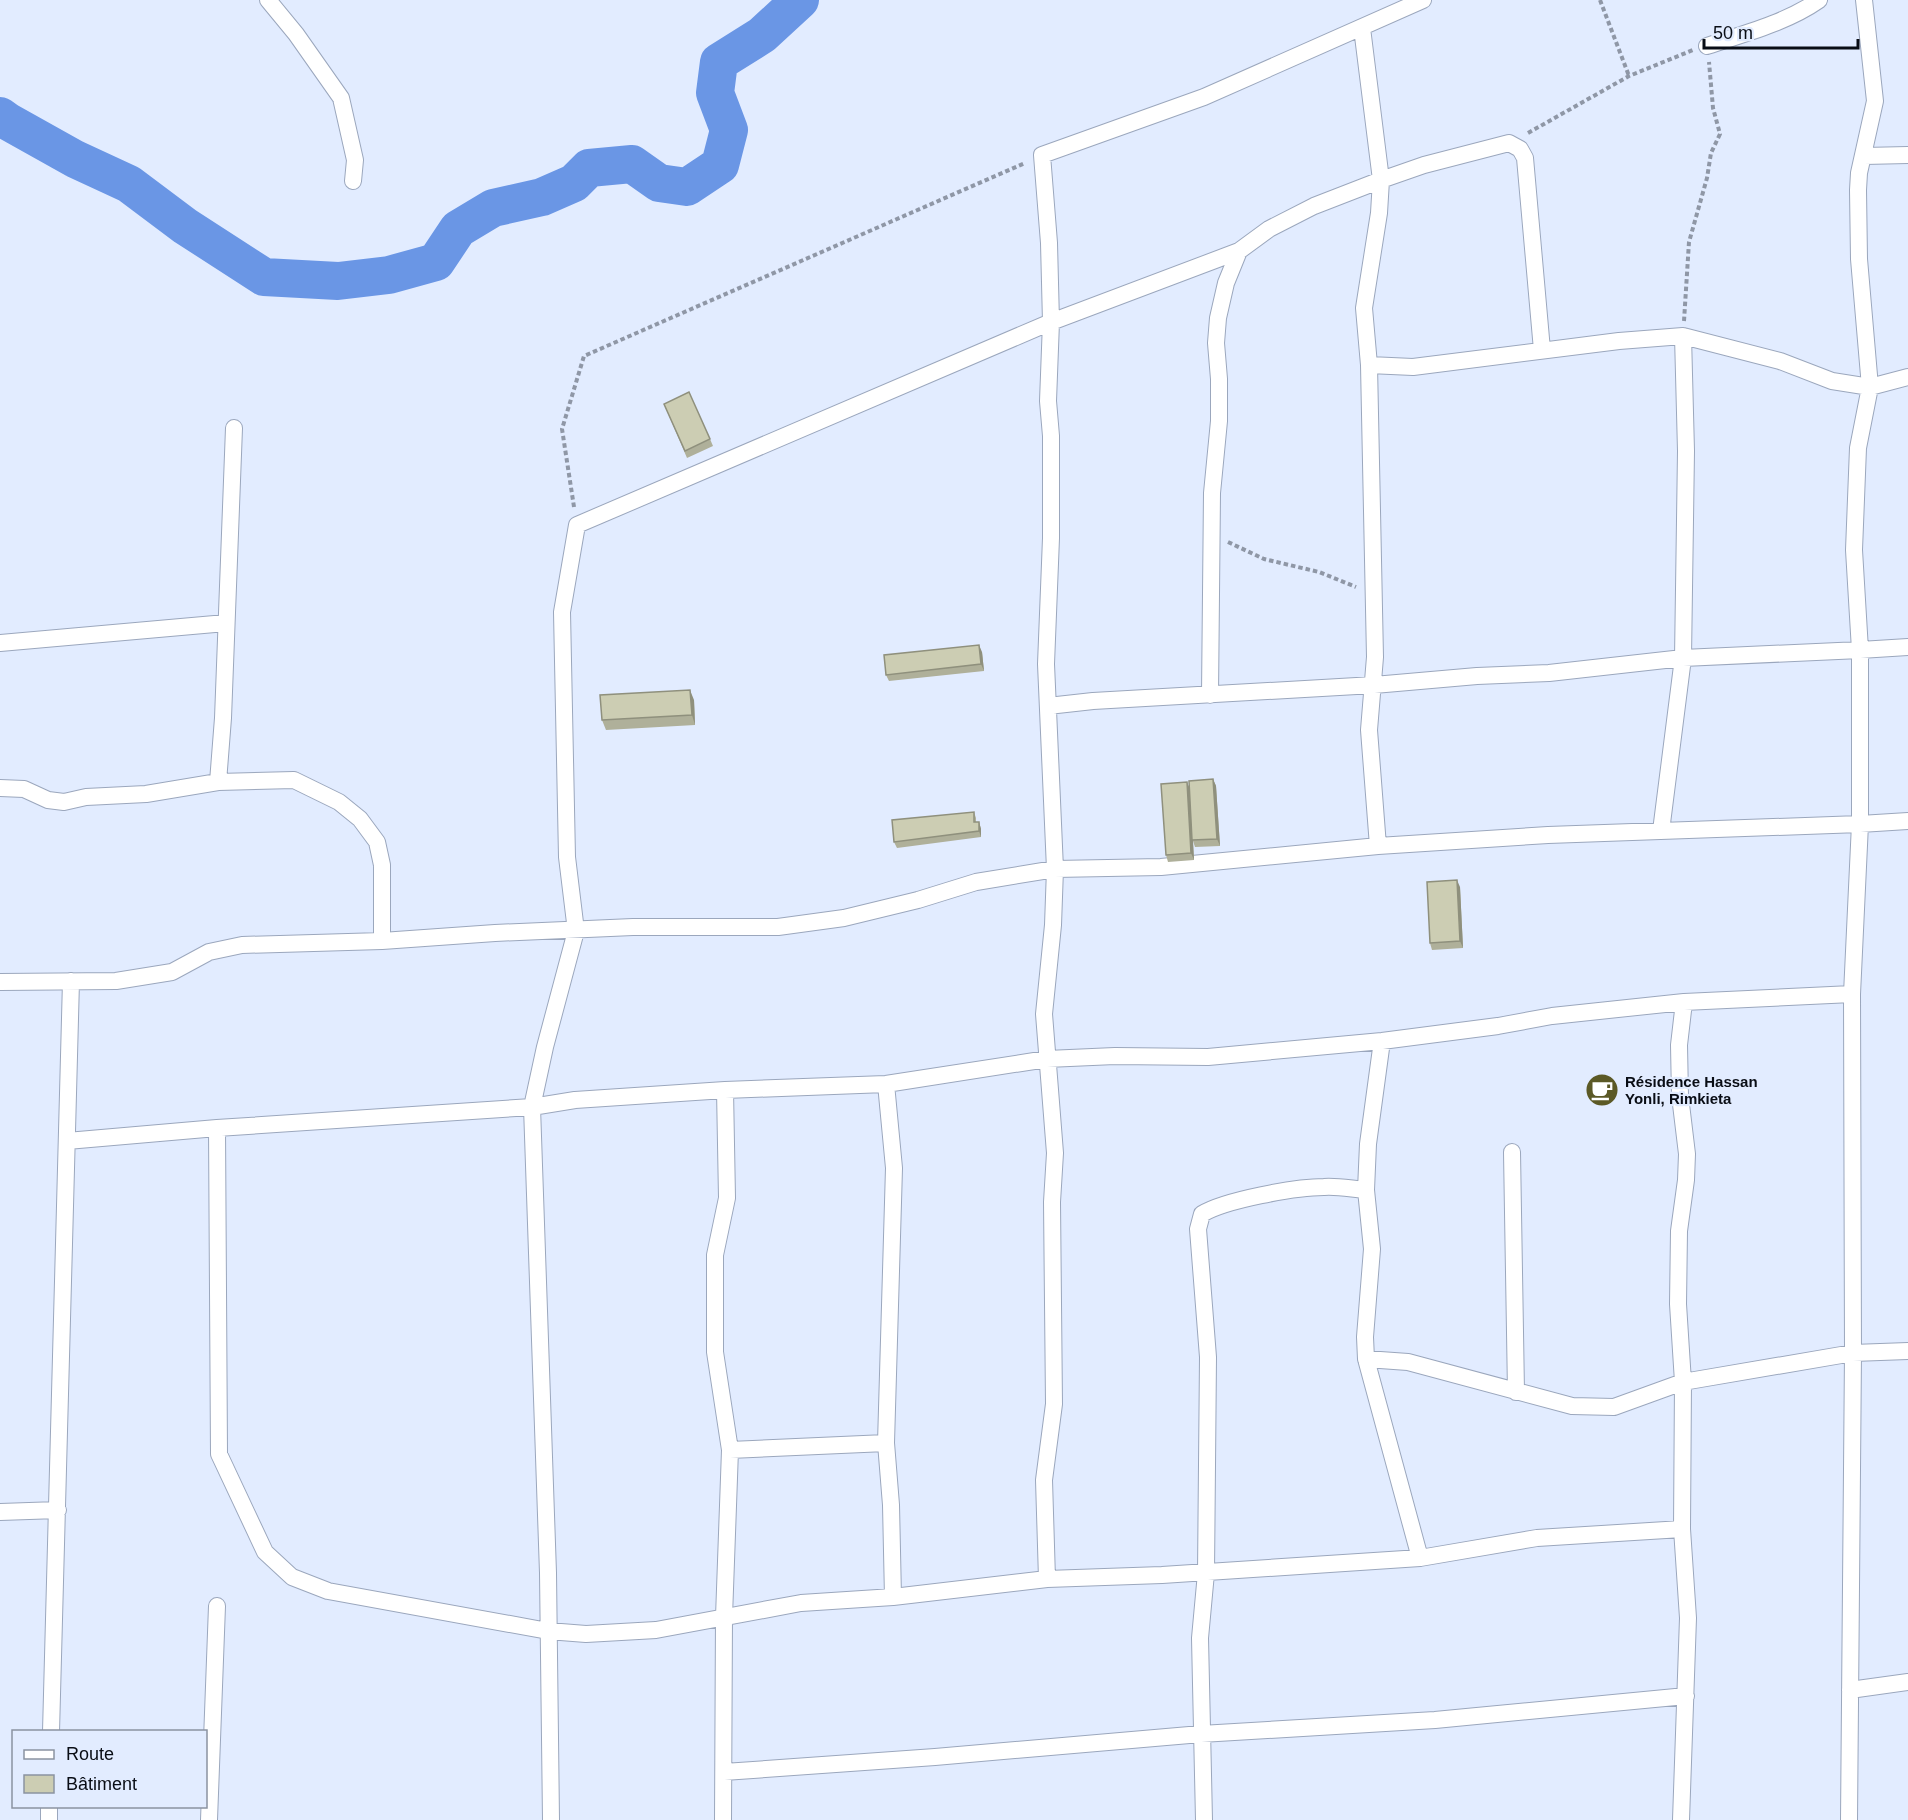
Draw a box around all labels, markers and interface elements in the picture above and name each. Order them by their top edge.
scale bar [1704,12,1858,50]
text: 50 m [1713,23,1753,43]
cafe icon: Résidence Hassan Yonli, Rimkieta [1584,1072,1620,1108]
place label: Résidence Hassan Yonli, Rimkieta [1625,1073,1758,1107]
legend [12,1730,207,1808]
text: Route [66,1744,114,1764]
text: Bâtiment [66,1774,137,1794]

